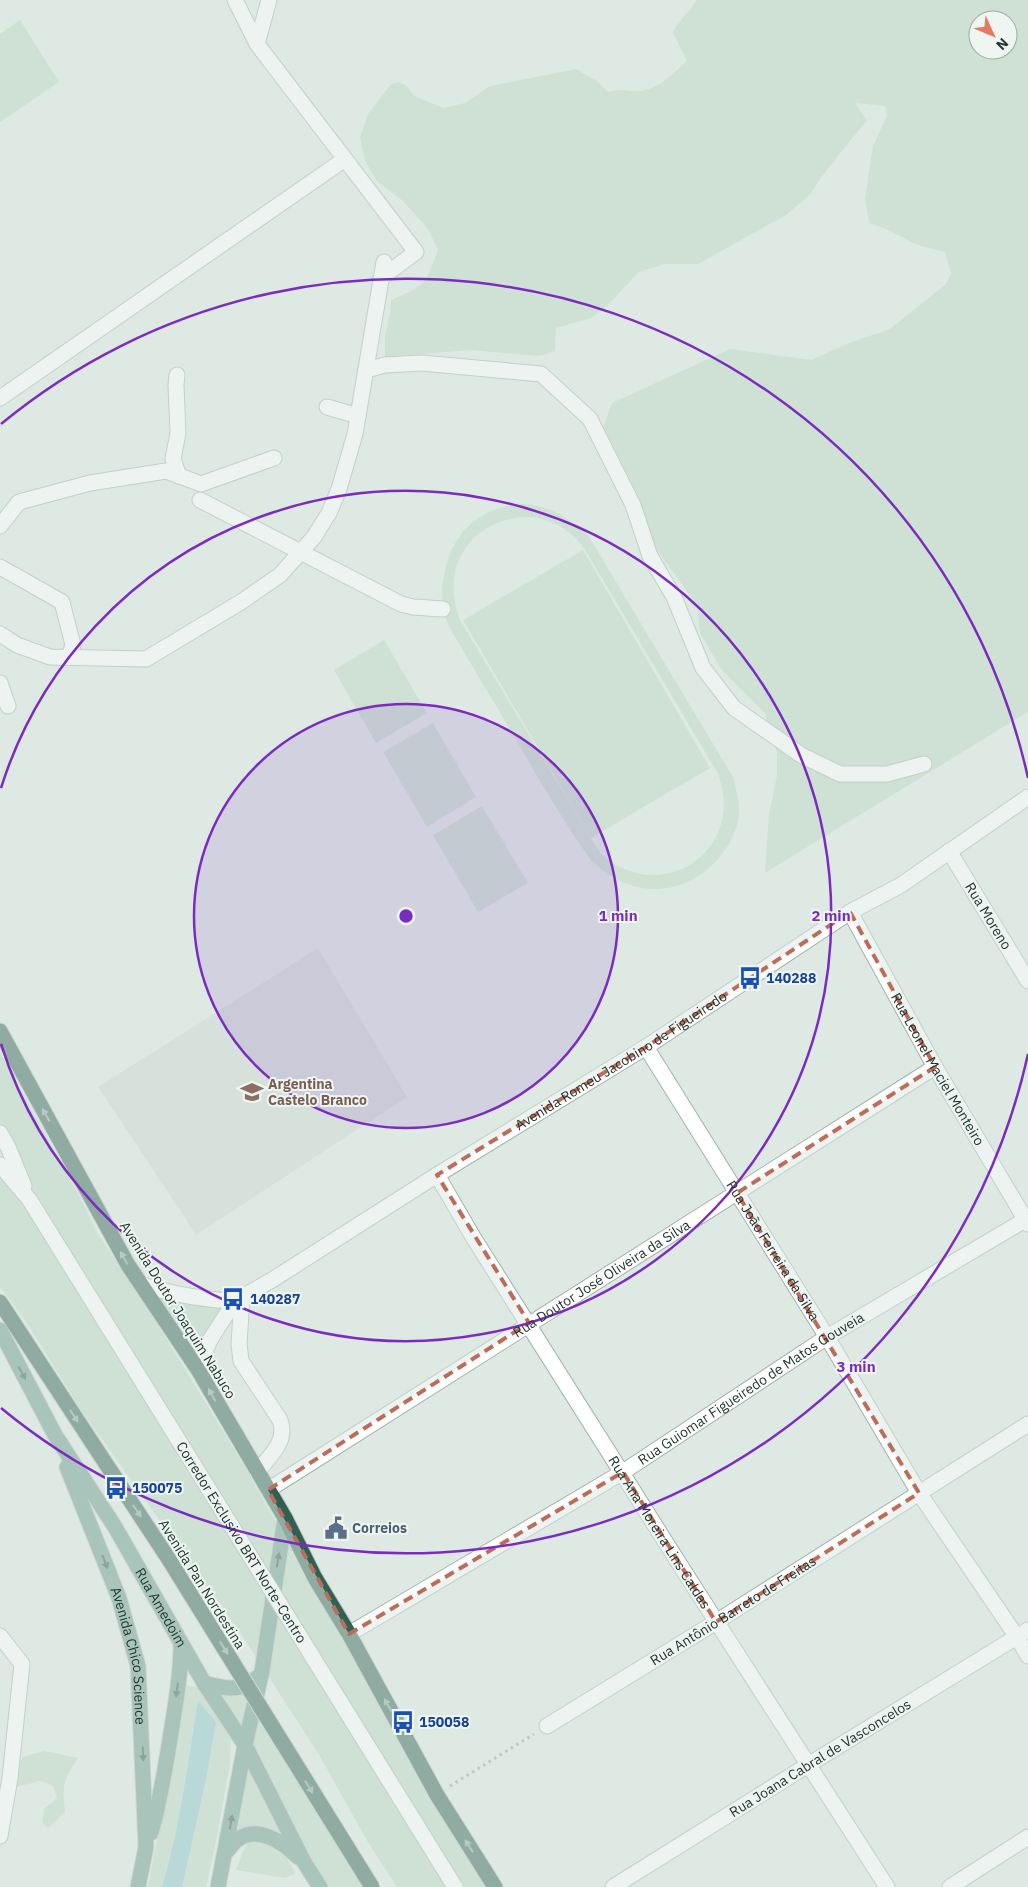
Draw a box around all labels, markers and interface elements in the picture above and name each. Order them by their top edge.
north arrow [968,10,1018,60]
text: N [992,34,1012,54]
street label: Rua Moreno [961,879,1016,953]
text: 1 min [598,906,638,925]
text: 2 min [811,906,851,925]
centre of rings [397,907,415,925]
bus stop icon: 140288 [737,965,763,991]
place label: 140288 [766,969,816,987]
street label: Avenida Romeu Jacobino de Figueiredo [512,987,730,1134]
street label: Rua Leonel Maciel Monteiro [887,990,989,1149]
place label: Argentina Castelo Branco [268,1075,367,1109]
school or university icon: Argentina Castelo Branco [239,1079,265,1105]
one-way arrow [42,1109,51,1122]
street label: Rua João Ferreira da Silva [722,1177,824,1325]
street label: Rua Doutor José Oliveira da Silva [510,1215,694,1341]
street label: Avenida Doutor Joaquim Nabuco [116,1218,240,1402]
one-way arrow [120,1251,129,1265]
bus stop icon: 140287 [220,1286,246,1312]
place label: 140287 [250,1290,300,1308]
street label: Rua Guiomar Figueiredo de Matos Gouveia [634,1308,868,1469]
text: 3 min [836,1357,876,1376]
one-way arrow [18,1366,26,1380]
one-way arrow [208,1388,217,1401]
one-way arrow [70,1409,79,1423]
street label: Corredor Exclusivo BRT Norte-Centro [172,1438,311,1647]
street label: Rua Ana Moreira Lins Caldas [604,1452,715,1612]
bus stop icon: 150075 [103,1475,129,1501]
place label: 150075 [132,1479,182,1497]
one-way arrow [132,1504,142,1518]
public building icon: Correios [323,1515,349,1541]
street label: Avenida Pan Nordestina [155,1516,250,1653]
place label: Correios [352,1519,407,1537]
one-way arrow [275,1551,283,1567]
street label: Rua Antônio Barreto de Freitas [647,1552,820,1669]
one-way arrow [101,1555,109,1569]
street label: Rua Amedoim [131,1565,191,1650]
street label: Avenida Chico Science [106,1584,150,1726]
one-way arrow [219,1642,228,1655]
one-way arrow [172,1683,180,1699]
street label: Rua Joana Cabral de Vasconcelos [726,1695,914,1821]
one-way arrow [383,1698,392,1712]
bus stop icon: 150058 [390,1709,416,1735]
place label: 150058 [419,1713,469,1731]
one-way arrow [139,1746,147,1762]
one-way arrow [304,1780,313,1793]
one-way arrow [228,1814,236,1830]
one-way arrow [464,1839,473,1852]

